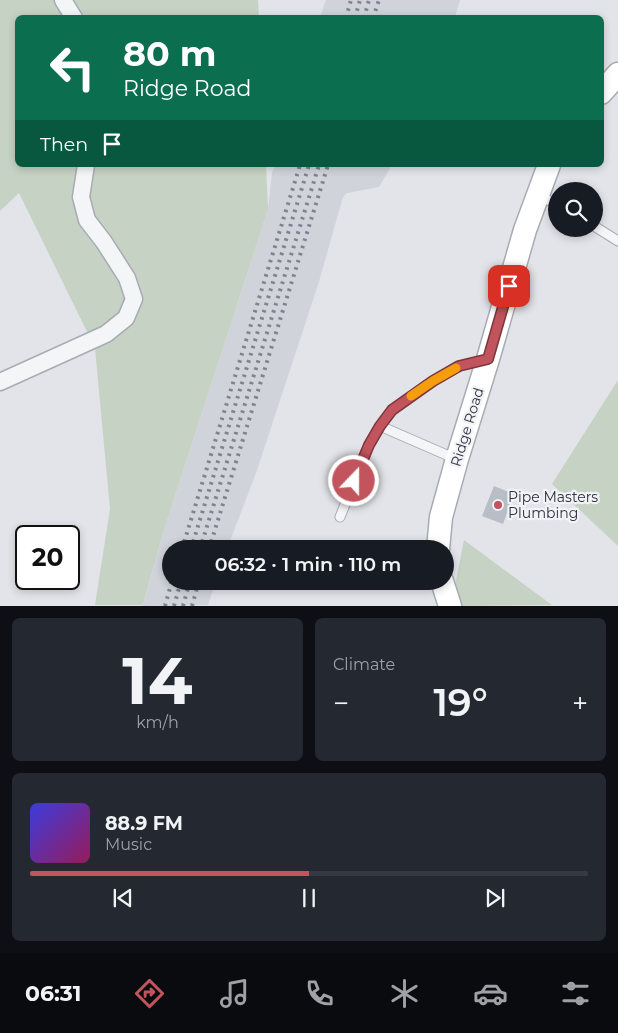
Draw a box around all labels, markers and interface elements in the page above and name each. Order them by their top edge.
text: 80 m [123,32,217,75]
icon: left [40,35,105,100]
text: Ridge Road [123,75,251,102]
icon: arrive [98,130,126,158]
text: Then [40,133,88,156]
map controls [548,182,603,237]
button: search [548,182,603,237]
pin [488,265,530,307]
icon: arrive [495,272,523,300]
street label: Ridge Road [446,385,488,469]
position arrow [327,454,379,506]
place label: Pipe Masters Plumbing [508,488,598,522]
marker: Pipe Masters Plumbing [492,499,504,511]
speed limit sign: 20 [15,525,80,590]
text: 06:32 · 1 min · 110 m [215,553,401,576]
text: 14 [122,641,193,720]
text: Climate [333,655,395,674]
text: 19° [433,679,488,726]
text: − [333,686,349,720]
text: + [572,686,588,720]
text: km/h [136,713,179,732]
text: 88.9 FM [105,812,183,835]
text: Music [105,835,152,854]
icon: previous [109,884,137,912]
icon: pause [295,884,323,912]
icon: next [481,884,509,912]
icon: directions [132,976,167,1011]
icon: music [217,976,252,1011]
icon: phone [302,976,337,1011]
icon: climate [387,976,422,1011]
icon: car [473,976,508,1011]
icon: filters [558,976,593,1011]
text: 06:31 [25,980,81,1007]

